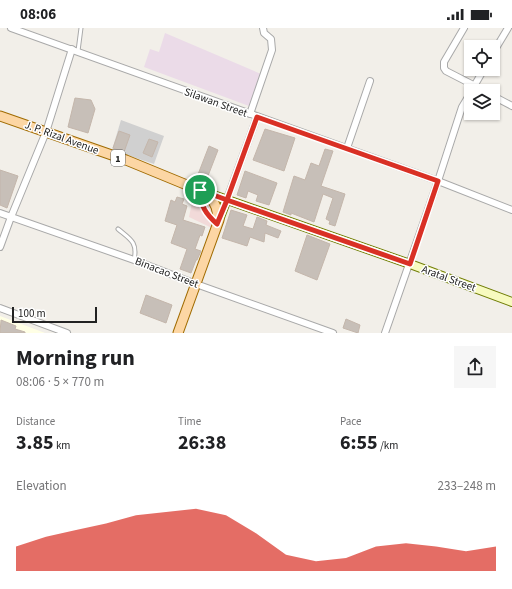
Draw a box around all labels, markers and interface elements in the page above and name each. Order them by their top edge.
text: 08:06 [20,4,56,25]
map controls [464,40,500,120]
button: locate [464,40,500,76]
street label: Silawan Street [182,84,250,121]
button: layers [464,84,500,120]
street label: J. P. Rizal Avenue [23,117,101,158]
road number: 1 [111,150,125,166]
pin [183,173,217,207]
icon: arrive [189,179,211,201]
street label: Binacao Street [133,253,201,292]
street label: Aratal Street [420,262,478,295]
scale bar [12,305,97,324]
text: 100 m [18,306,46,321]
text: Morning run [16,342,135,374]
button: share [454,346,496,388]
text: 08:06 · 5 × 770 m [16,373,104,391]
text: Distance [16,414,55,429]
text: Time [178,414,201,429]
text: Pace [340,414,362,429]
text: 3.85 [16,429,54,457]
text: 26:38 [178,429,226,457]
text: 6:55 [340,429,378,457]
text: km [54,438,70,453]
text: /km [378,438,398,453]
text: Elevation [16,477,67,495]
text: 233–248 m [438,477,496,495]

